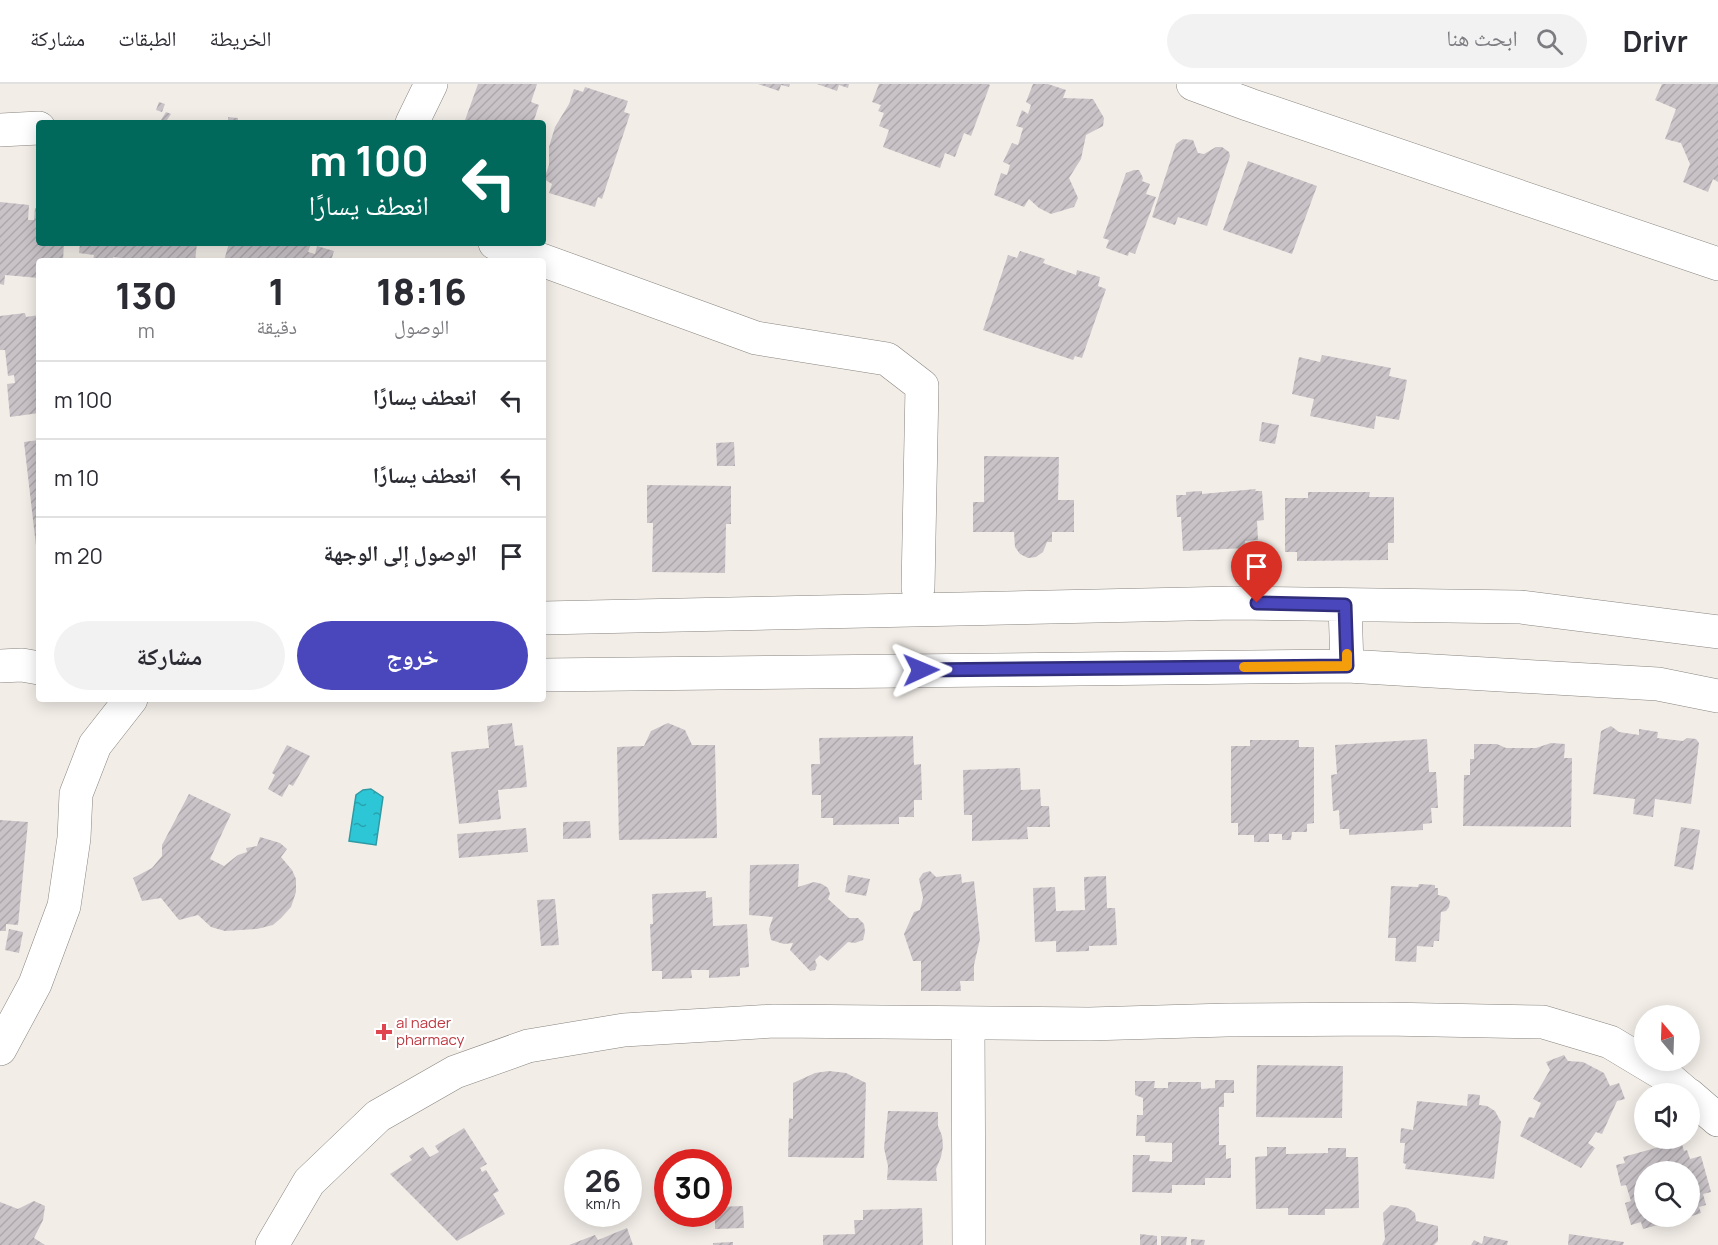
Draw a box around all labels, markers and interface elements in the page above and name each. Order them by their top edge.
search box [1167,14,1587,68]
text: Drivr [1623,22,1688,60]
text: ابحث هنا [1446,23,1518,53]
text: مشاركة [30,24,85,52]
text: الطبقات [118,24,177,52]
text: الخريطة [210,24,271,52]
icon: search [1533,25,1566,58]
text: 100 m [309,131,429,189]
icon: left [450,144,528,222]
text: انعطف يسارًا [309,186,429,223]
text: 1 [269,267,285,316]
text: 18:16 [376,267,467,316]
text: 130 [115,271,177,320]
text: دقيقة [256,313,297,340]
text: الوصول [394,313,449,340]
text: m [138,317,155,344]
text: انعطف يسارًا [373,382,477,412]
icon: left [495,384,528,417]
text: 100 m [54,385,112,415]
text: انعطف يسارًا [373,460,477,490]
icon: left [495,462,528,495]
text: 10 m [54,463,99,493]
text: الوصول إلى الوجهة [324,538,477,568]
icon: arrive [495,540,528,573]
text: 20 m [54,541,103,571]
pin [1231,541,1282,603]
icon: arrive [1240,550,1273,583]
button: مشاركة [54,621,285,690]
button: خروج [297,621,528,690]
position arrow [889,638,953,702]
north arrow [1634,1005,1700,1071]
map controls [1634,1005,1700,1227]
place label: al nader pharmacy [396,1012,465,1050]
marker: al nader pharmacy [377,1025,391,1039]
button: sound [1634,1083,1700,1149]
speed limit sign: 30 [654,1149,732,1227]
text: 26 [585,1160,621,1201]
button: search [1634,1161,1700,1227]
text: km/h [586,1193,620,1214]

